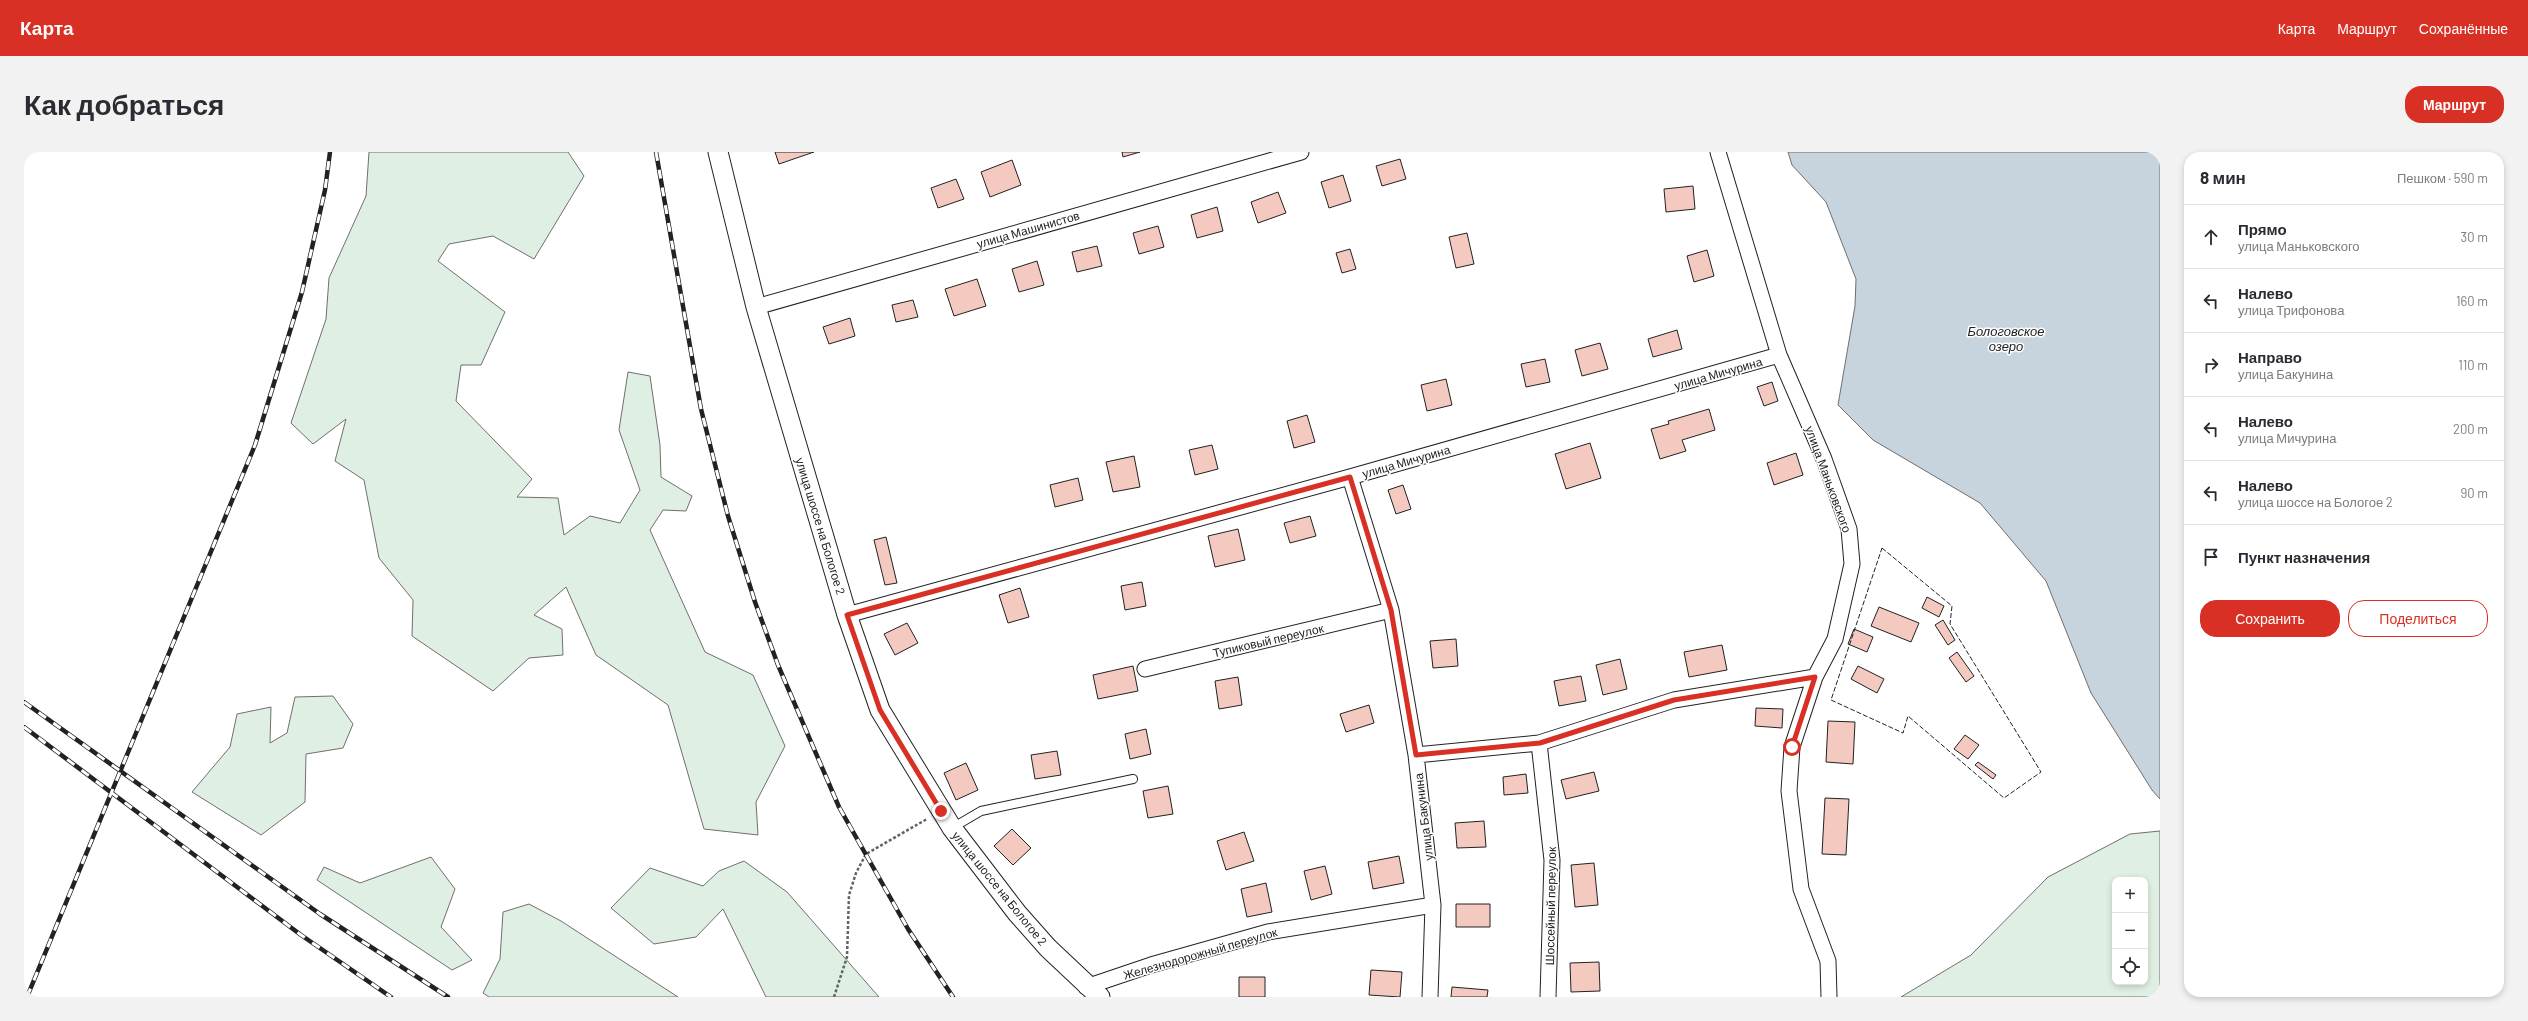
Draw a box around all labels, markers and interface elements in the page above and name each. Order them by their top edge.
text: Карта [20,16,74,39]
text: Карта [2278,20,2315,37]
text: Маршрут [2337,20,2397,37]
text: Сохранённые [2419,20,2508,37]
button: Маршрут [2405,86,2504,123]
text: Как добраться [24,87,224,121]
text: 8 мин [2200,167,2246,187]
text: Пешком · 590 m [2397,170,2488,186]
street label: улица Машинистов [975,208,1081,251]
text: Прямо [2238,220,2287,238]
icon: ahead [2200,226,2222,248]
text: 30 m [2461,229,2488,245]
text: улица Маньковского [2238,238,2360,254]
text: Налево [2238,284,2293,302]
icon: left [2200,290,2222,312]
text: 160 m [2456,293,2488,309]
text: улица Трифонова [2238,302,2344,318]
water label: Бологовское озеро [1967,323,2045,354]
text: Направо [2238,348,2302,366]
street label: улица Мичурина [1672,354,1764,393]
icon: right [2200,354,2222,376]
text: 110 m [2458,357,2488,373]
text: улица Бакунина [2238,366,2333,382]
text: Налево [2238,412,2293,430]
icon: left [2200,418,2222,440]
text: 200 m [2453,421,2488,437]
street label: улица Маньковского [1802,424,1855,535]
text: улица Мичурина [2238,430,2336,446]
street label: улица Мичурина [1360,442,1452,481]
street label: улица шоссе на Бологое 2 [792,456,849,597]
text: Налево [2238,476,2293,494]
icon: left [2200,482,2222,504]
text: 90 m [2461,485,2488,501]
text: улица шоссе на Бологое 2 [2238,494,2393,510]
icon: arrive [2200,546,2222,568]
text: Пункт назначения [2238,548,2370,566]
button: Сохранить [2200,600,2340,637]
button: Поделиться [2348,600,2488,637]
street label: Тупиковый переулок [1211,620,1326,661]
route start [1783,738,1801,756]
street label: улица Бакунина [1411,772,1436,862]
route end [932,802,950,820]
street label: улица шоссе на Бологое 2 [949,828,1050,949]
street label: Шоссейный переулок [1542,846,1559,965]
map controls [2112,877,2148,985]
button: + [2112,877,2148,913]
button: − [2112,913,2148,949]
street label: Железнодорожный переулок [1121,924,1280,983]
button: locate [2112,949,2148,985]

